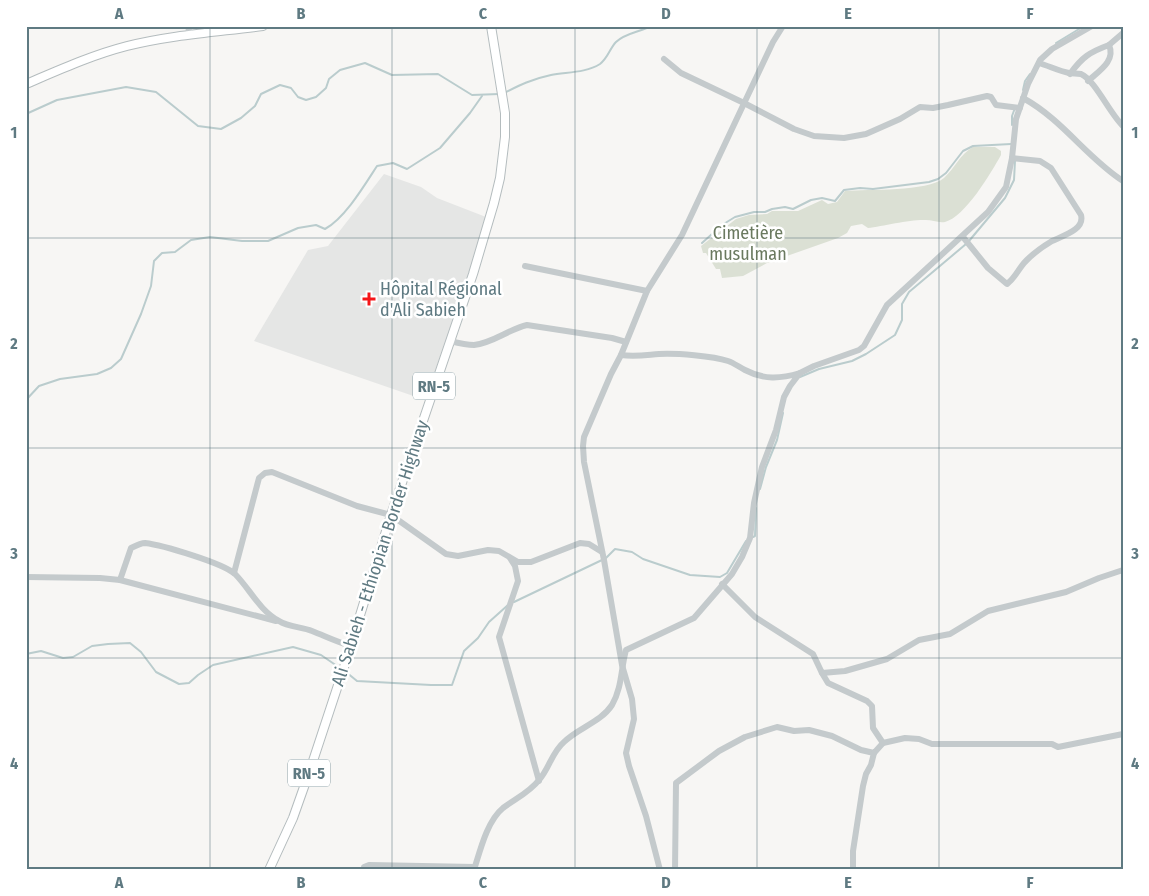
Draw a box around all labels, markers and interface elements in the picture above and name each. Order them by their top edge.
text: A [114,4,124,23]
text: B [297,4,306,23]
text: C [479,4,488,23]
text: D [661,4,671,23]
text: E [844,4,852,23]
text: F [1026,4,1034,23]
text: 1 [11,123,17,142]
text: 1 [1132,123,1138,142]
park label: Cimetière musulman [709,222,787,265]
place label: Hôpital Régional d'Ali Sabieh [380,278,502,321]
marker: Hôpital Régional d'Ali Sabieh [362,292,376,306]
text: 2 [9,334,18,353]
text: 2 [1130,334,1139,353]
road number: RN-5 [413,372,455,400]
street label: Ali Sabieh - Ethiopian Border Highway [327,417,433,689]
text: 3 [9,544,18,563]
text: 3 [1130,544,1139,563]
text: 4 [10,754,18,773]
text: 4 [1131,754,1139,773]
road number: RN-5 [288,760,330,786]
text: A [114,873,124,892]
text: B [297,873,306,892]
text: C [479,873,488,892]
text: D [661,873,671,892]
text: E [844,873,852,892]
text: F [1026,873,1034,892]

